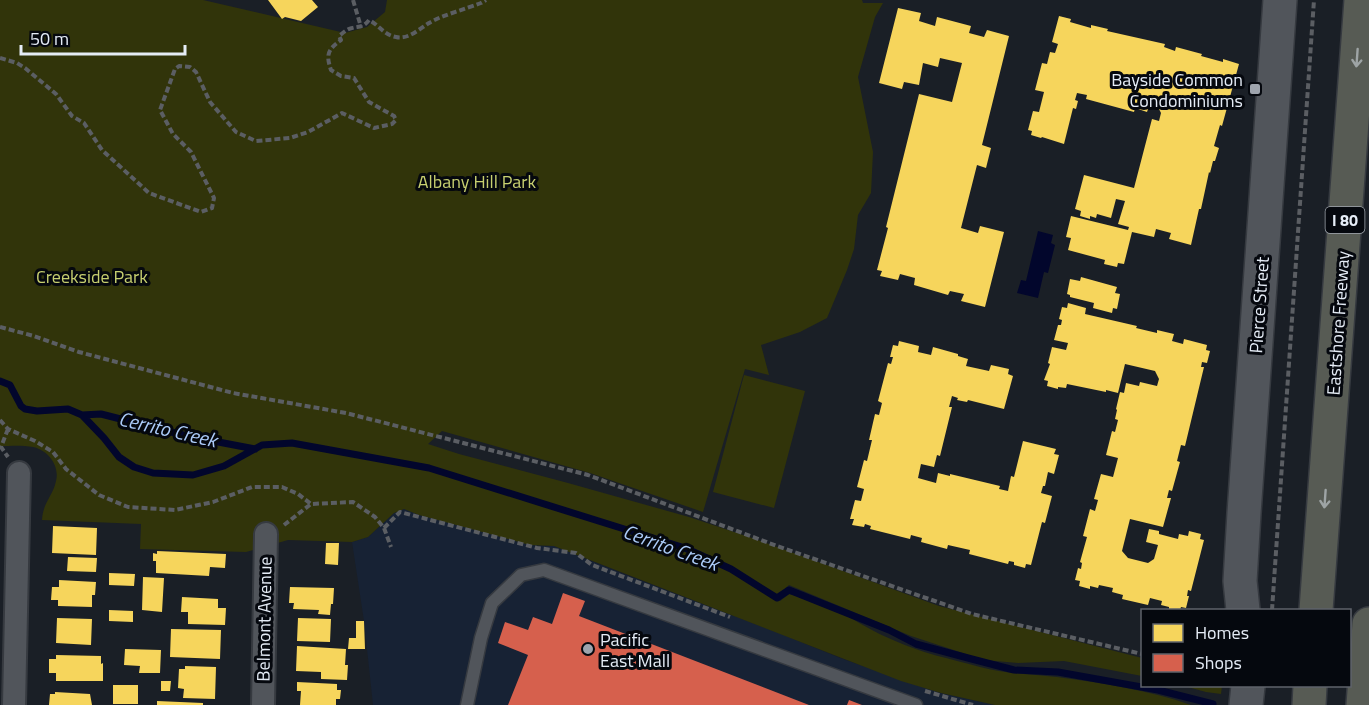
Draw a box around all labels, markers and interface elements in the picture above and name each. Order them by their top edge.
scale bar [21,18,184,56]
text: 50 m [30,25,69,52]
one-way arrow [1351,48,1362,68]
place label: Bayside Common Condominiums [1111,66,1243,114]
marker: Bayside Common Condominiums [1248,82,1262,96]
park label: Albany Hill Park [418,168,537,195]
road number: I 80 [1326,207,1364,233]
street label: Eastshore Freeway [1319,250,1357,396]
street label: Pierce Street [1242,255,1276,354]
park label: Creekside Park [36,263,148,290]
water label: Cerrito Creek [116,403,222,456]
one-way arrow [1319,488,1330,508]
water label: Cerrito Creek [619,515,725,579]
street label: Belmont Avenue [249,556,279,682]
legend [1141,609,1351,687]
text: Homes [1195,619,1249,646]
place label: Pacific East Mall [600,626,670,674]
marker: Pacific East Mall [581,642,595,656]
text: Shops [1195,649,1242,676]

